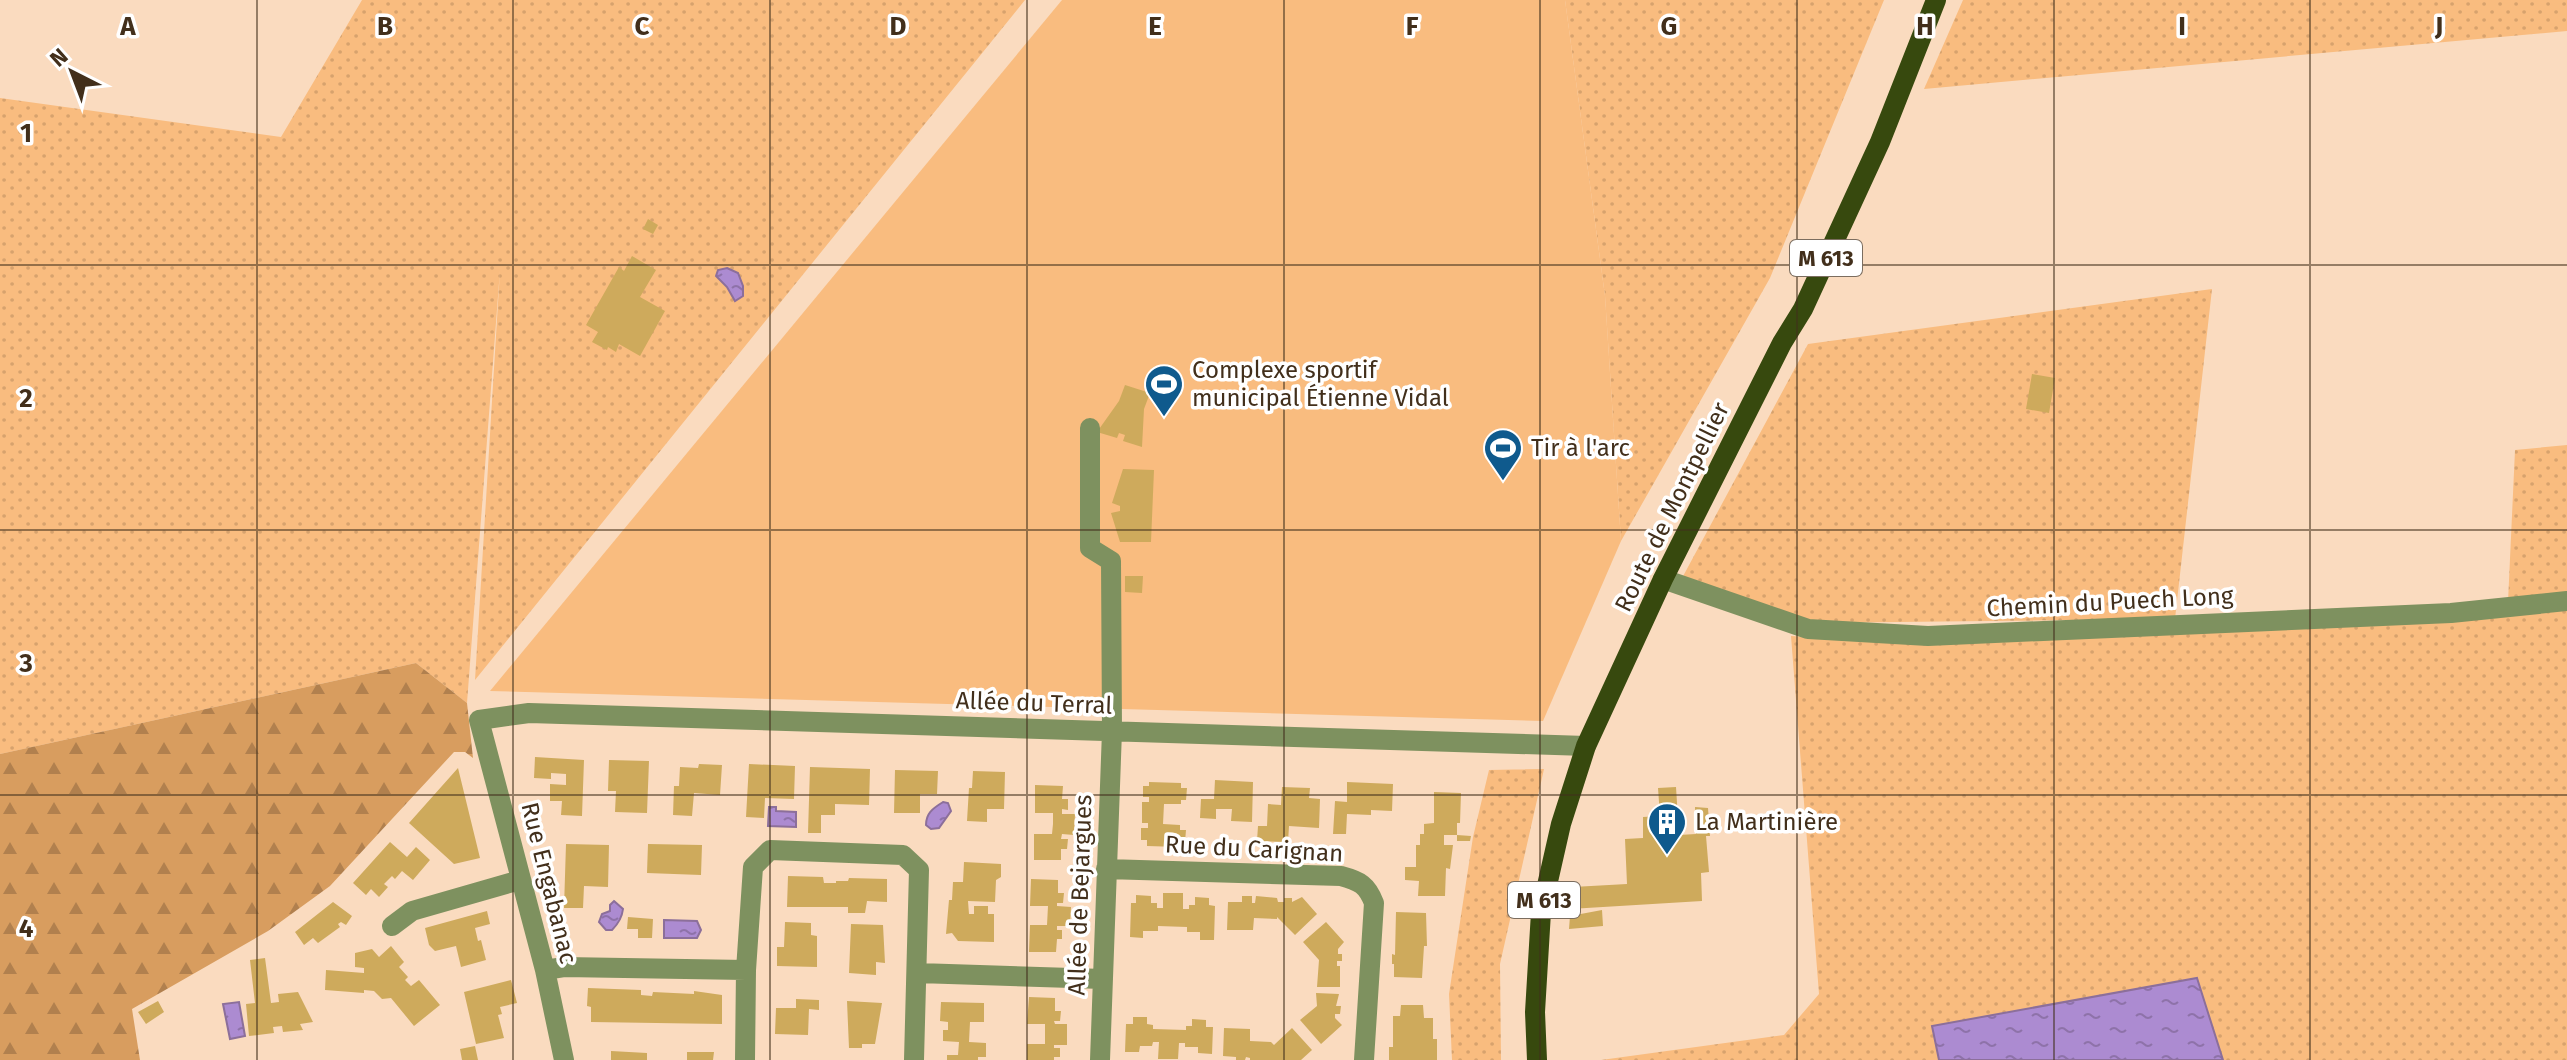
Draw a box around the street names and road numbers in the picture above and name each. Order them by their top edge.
road number: M 613 [1790,240,1862,276]
street label: Route de Montpellier [1609,397,1735,616]
street label: Chemin du Puech Long [1986,582,2235,622]
street label: Allée du Terral [955,686,1113,720]
street label: Allée de Bejargues [1063,794,1097,996]
street label: Rue Engabanac [515,799,583,967]
street label: Rue du Carignan [1164,830,1344,868]
road number: M 613 [1508,882,1580,918]

